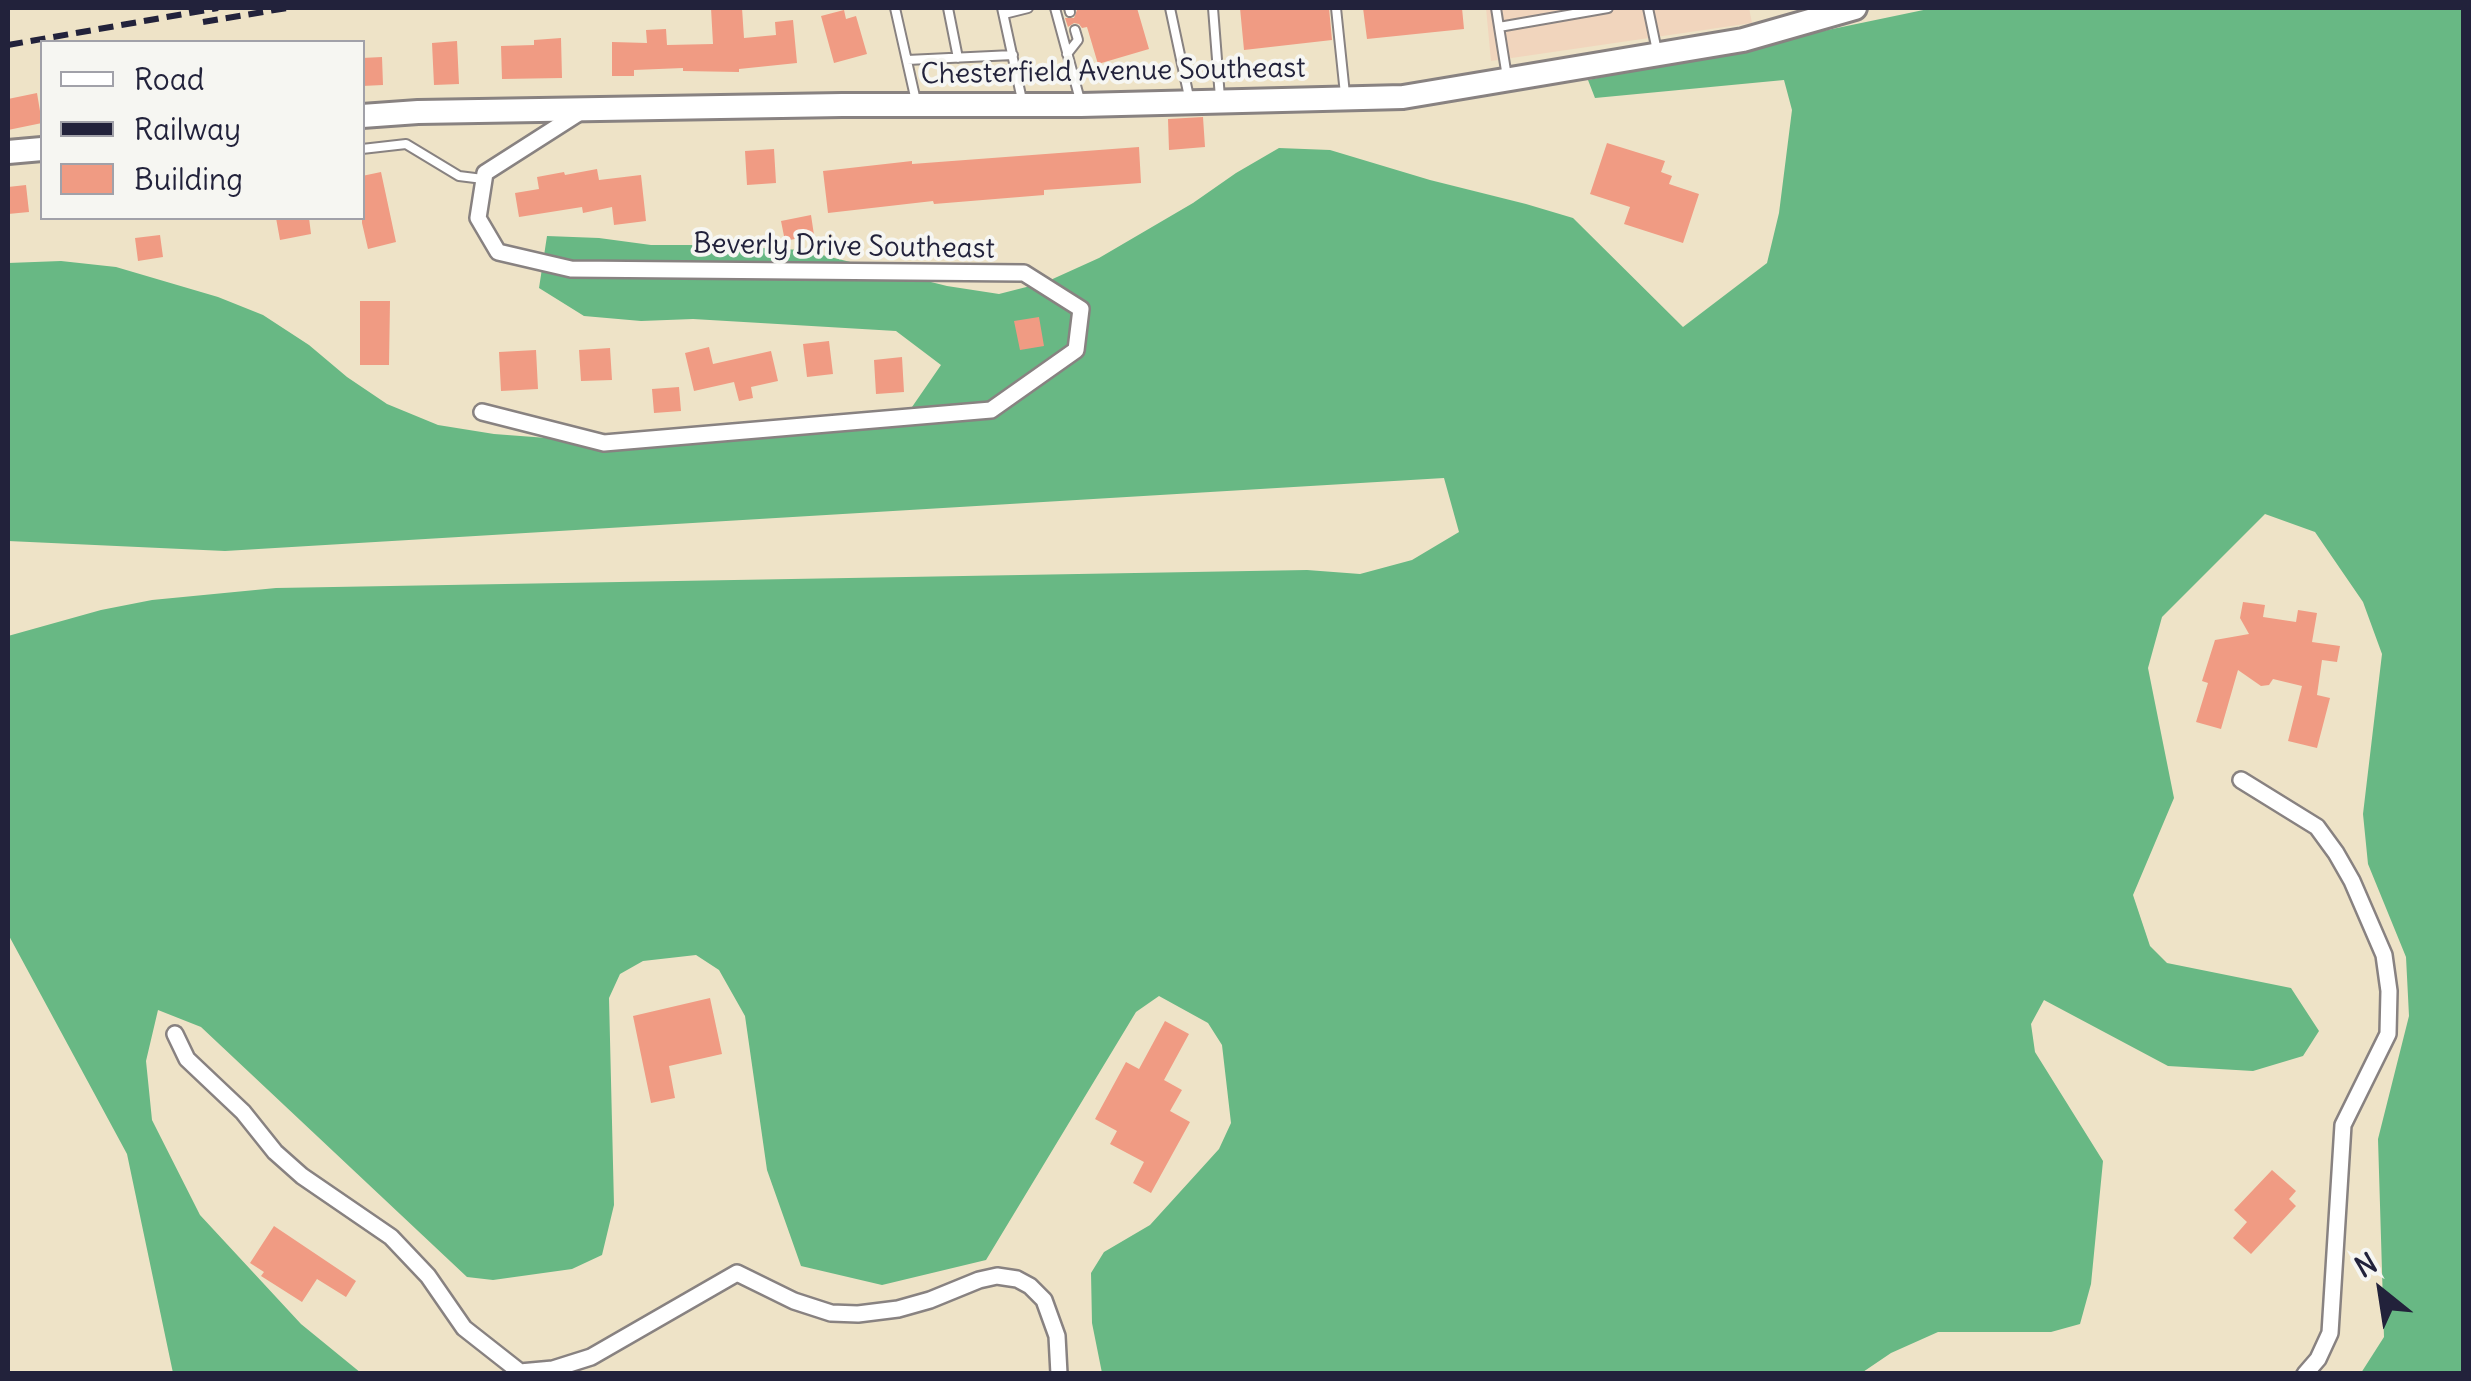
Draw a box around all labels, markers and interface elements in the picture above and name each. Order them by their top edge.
legend [40,40,365,220]
street label: Chesterfield Avenue Southeast [920,52,1306,92]
text: Road [134,60,204,98]
text: Railway [134,110,241,148]
text: Building [134,160,243,198]
street label: Beverly Drive Southeast [693,228,995,266]
north arrow [2331,1241,2431,1341]
text: N [2349,1245,2383,1285]

